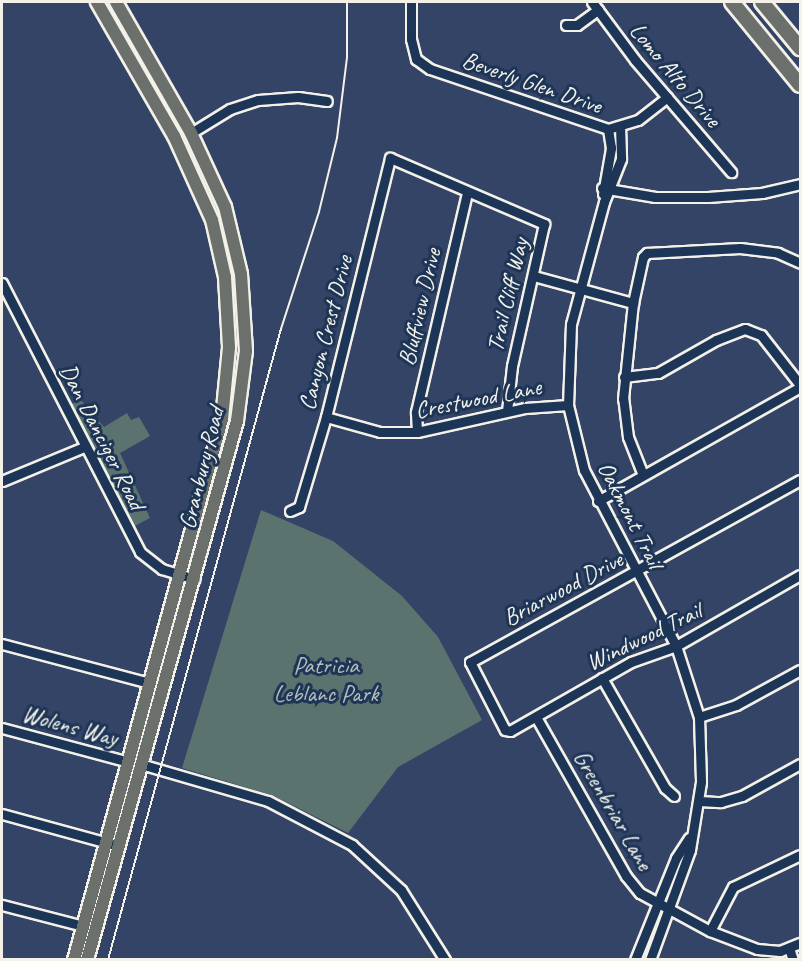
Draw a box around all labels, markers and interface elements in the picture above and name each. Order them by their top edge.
street label: Lomo Alto Drive [623,17,727,133]
street label: Beverly Glen Drive [458,46,606,120]
street label: Trail Cliff Way [481,235,535,355]
street label: Bluffview Drive [393,246,447,368]
street label: Canyon Crest Drive [293,253,359,413]
street label: Dan Danciger Road [53,359,151,515]
street label: Crestwood Lane [413,373,543,425]
street label: Granbury Road [173,405,231,531]
street label: Oakmont Trail [591,457,669,573]
street label: Briarwood Drive [498,545,628,633]
street label: Windwood Trail [582,597,706,677]
park label: Patricia Leblanc Park [273,652,379,708]
street label: Wolens Way [19,699,121,753]
street label: Greenbriar Lane [567,745,659,875]

